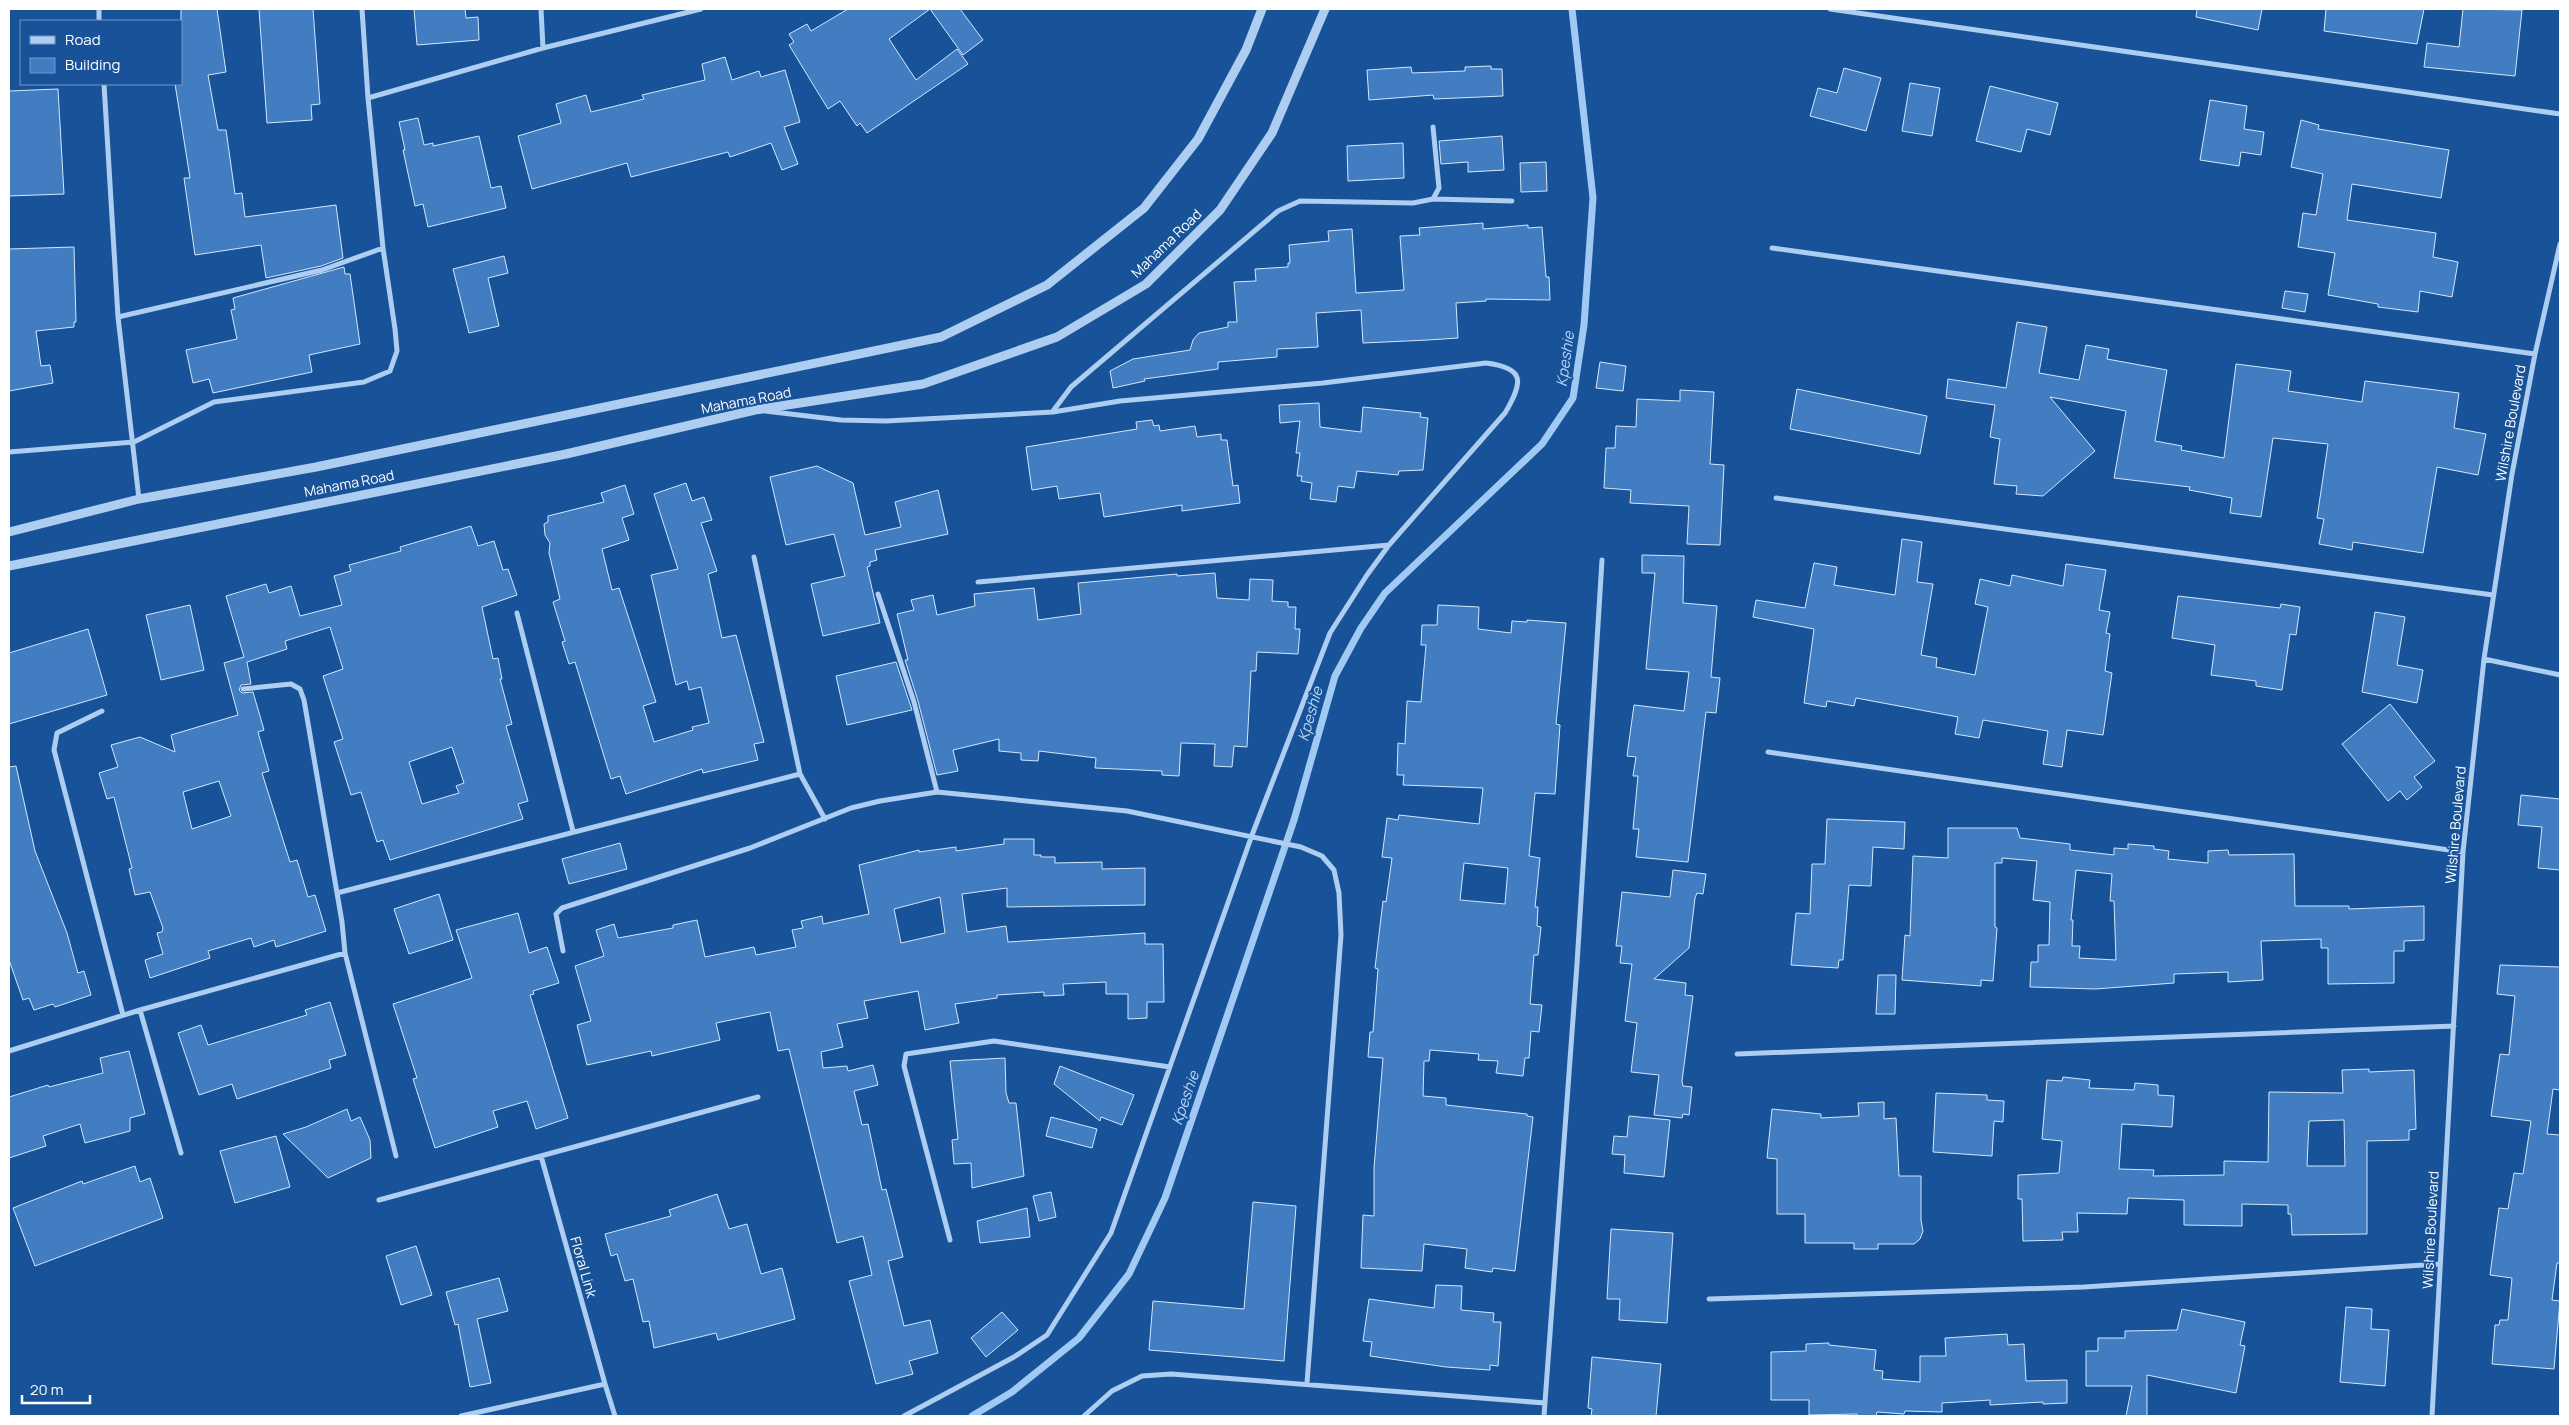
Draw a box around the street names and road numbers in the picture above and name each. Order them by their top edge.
street label: Mahama Road [1127,204,1205,282]
street label: Wilshire Boulevard [2490,363,2530,483]
street label: Mahama Road [699,382,793,418]
street label: Mahama Road [302,465,396,501]
street label: Wilshire Boulevard [2440,765,2470,885]
street label: Wilshire Boulevard [2417,1170,2443,1290]
street label: Floral Link [566,1234,602,1301]

